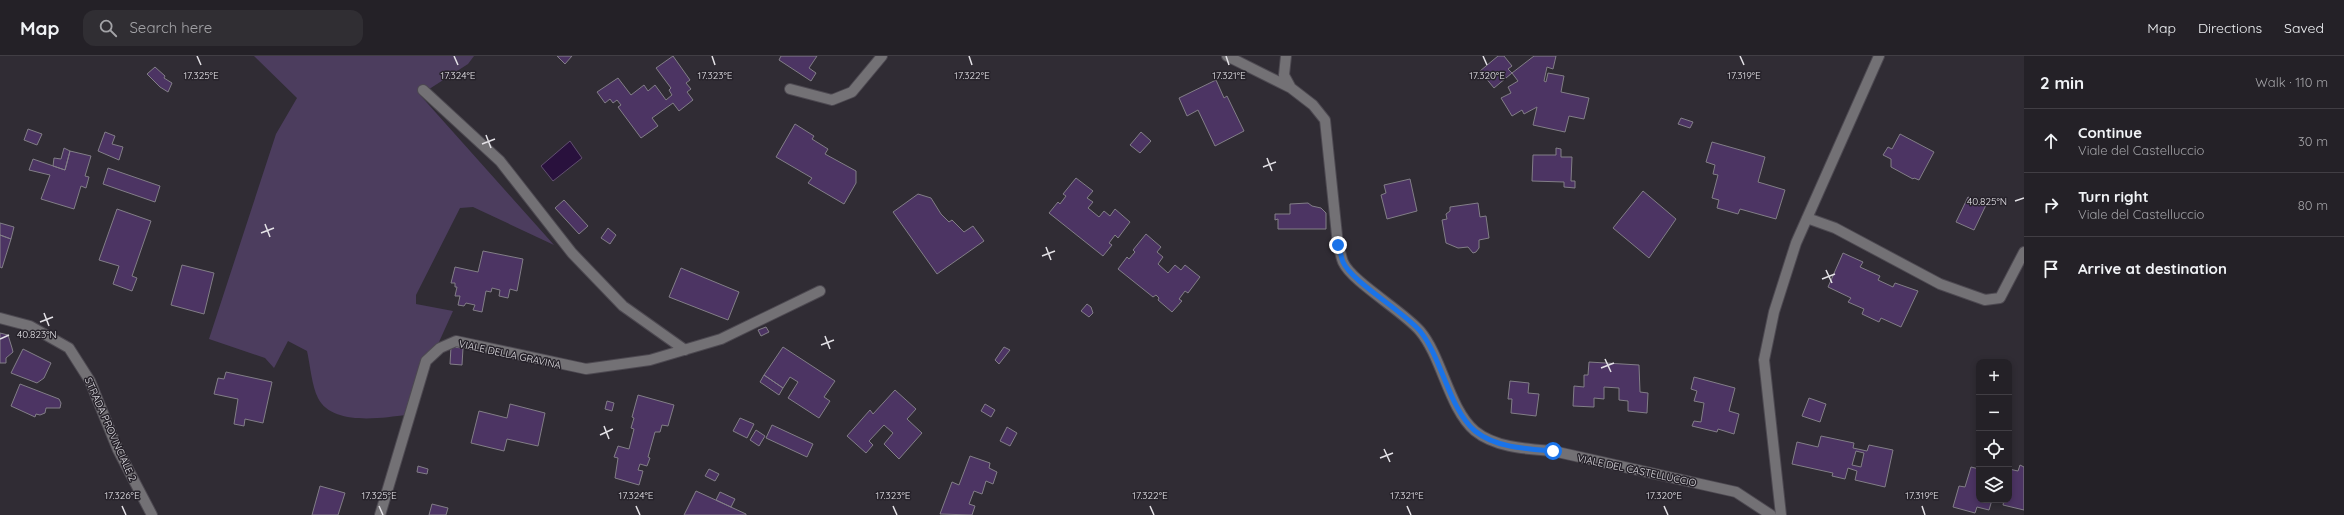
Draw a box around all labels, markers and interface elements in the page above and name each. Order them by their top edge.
search box [83,10,363,46]
text: Map [20,16,59,40]
icon: search [97,17,119,39]
text: Search here [129,18,212,37]
text: Map [2147,19,2176,37]
text: Directions [2198,19,2262,37]
text: Saved [2284,19,2324,37]
text: 17.325°E [183,69,219,82]
text: 17.324°E [441,69,476,82]
text: 17.323°E [697,69,733,82]
text: 17.322°E [954,69,990,82]
text: 17.321°E [1212,69,1246,82]
text: 17.320°E [1469,69,1505,82]
text: 17.319°E [1727,69,1761,82]
text: 2 min [2040,72,2084,93]
text: Walk · 110 m [2255,74,2328,90]
text: Continue [2078,123,2142,142]
icon: ahead [2040,130,2062,152]
text: 30 m [2298,133,2328,149]
text: Viale del Castelluccio [2078,142,2204,158]
text: Turn right [2078,187,2149,206]
icon: right [2040,194,2062,216]
text: 40.825°N [1967,195,2007,208]
text: 80 m [2298,197,2328,213]
text: Viale del Castelluccio [2078,206,2204,222]
route end [1329,236,1347,254]
icon: arrive [2040,258,2062,280]
text: Arrive at destination [2078,259,2227,278]
text: 40.823°N [17,328,57,341]
street label: VIALE DELLA GRAVINA [458,337,563,372]
map controls [1976,359,2012,503]
button: + [1976,359,2012,395]
street label: STRADA PROVINCIALE 2 [82,375,140,484]
button: − [1976,395,2012,431]
button: locate [1976,431,2012,467]
route start [1544,442,1562,460]
street label: VIALE DEL CASTELLUCCIO [1576,452,1698,490]
button: layers [1976,467,2012,503]
text: 17.326°E [104,489,140,502]
text: 17.325°E [361,489,397,502]
text: 17.324°E [619,489,654,502]
text: 17.323°E [875,489,911,502]
text: 17.322°E [1132,489,1168,502]
text: 17.321°E [1390,489,1424,502]
text: 17.320°E [1646,489,1682,502]
text: 17.319°E [1905,489,1939,502]

